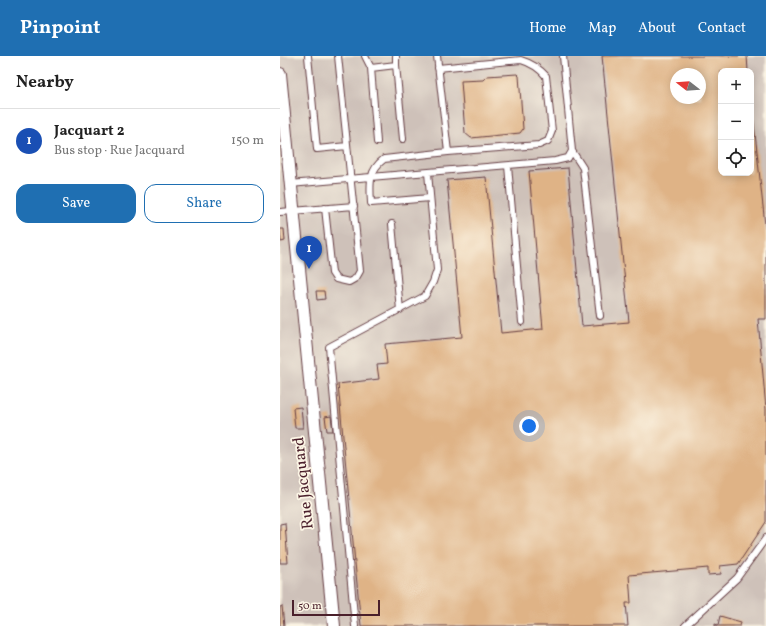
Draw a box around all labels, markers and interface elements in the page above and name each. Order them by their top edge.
text: Pinpoint [20,15,100,41]
text: Home [529,19,566,38]
text: Map [588,19,616,38]
text: About [638,19,676,38]
text: Contact [698,19,746,38]
north arrow [670,68,706,104]
map controls [718,68,754,176]
button: + [718,68,754,104]
text: Nearby [16,71,74,94]
button: − [718,104,754,140]
text: Jacquart 2 [54,121,125,142]
text: 1 [26,132,32,150]
text: 150 m [231,132,264,150]
button: locate [718,140,754,176]
text: Bus stop · Rue Jacquard [54,142,185,160]
button: Save [16,184,136,223]
button: Share [144,184,264,223]
pin: 1 [296,236,322,269]
your location [519,416,539,436]
street label: Rue Jacquard [288,436,320,530]
scale bar [292,598,380,617]
text: 50 m [298,599,322,614]

